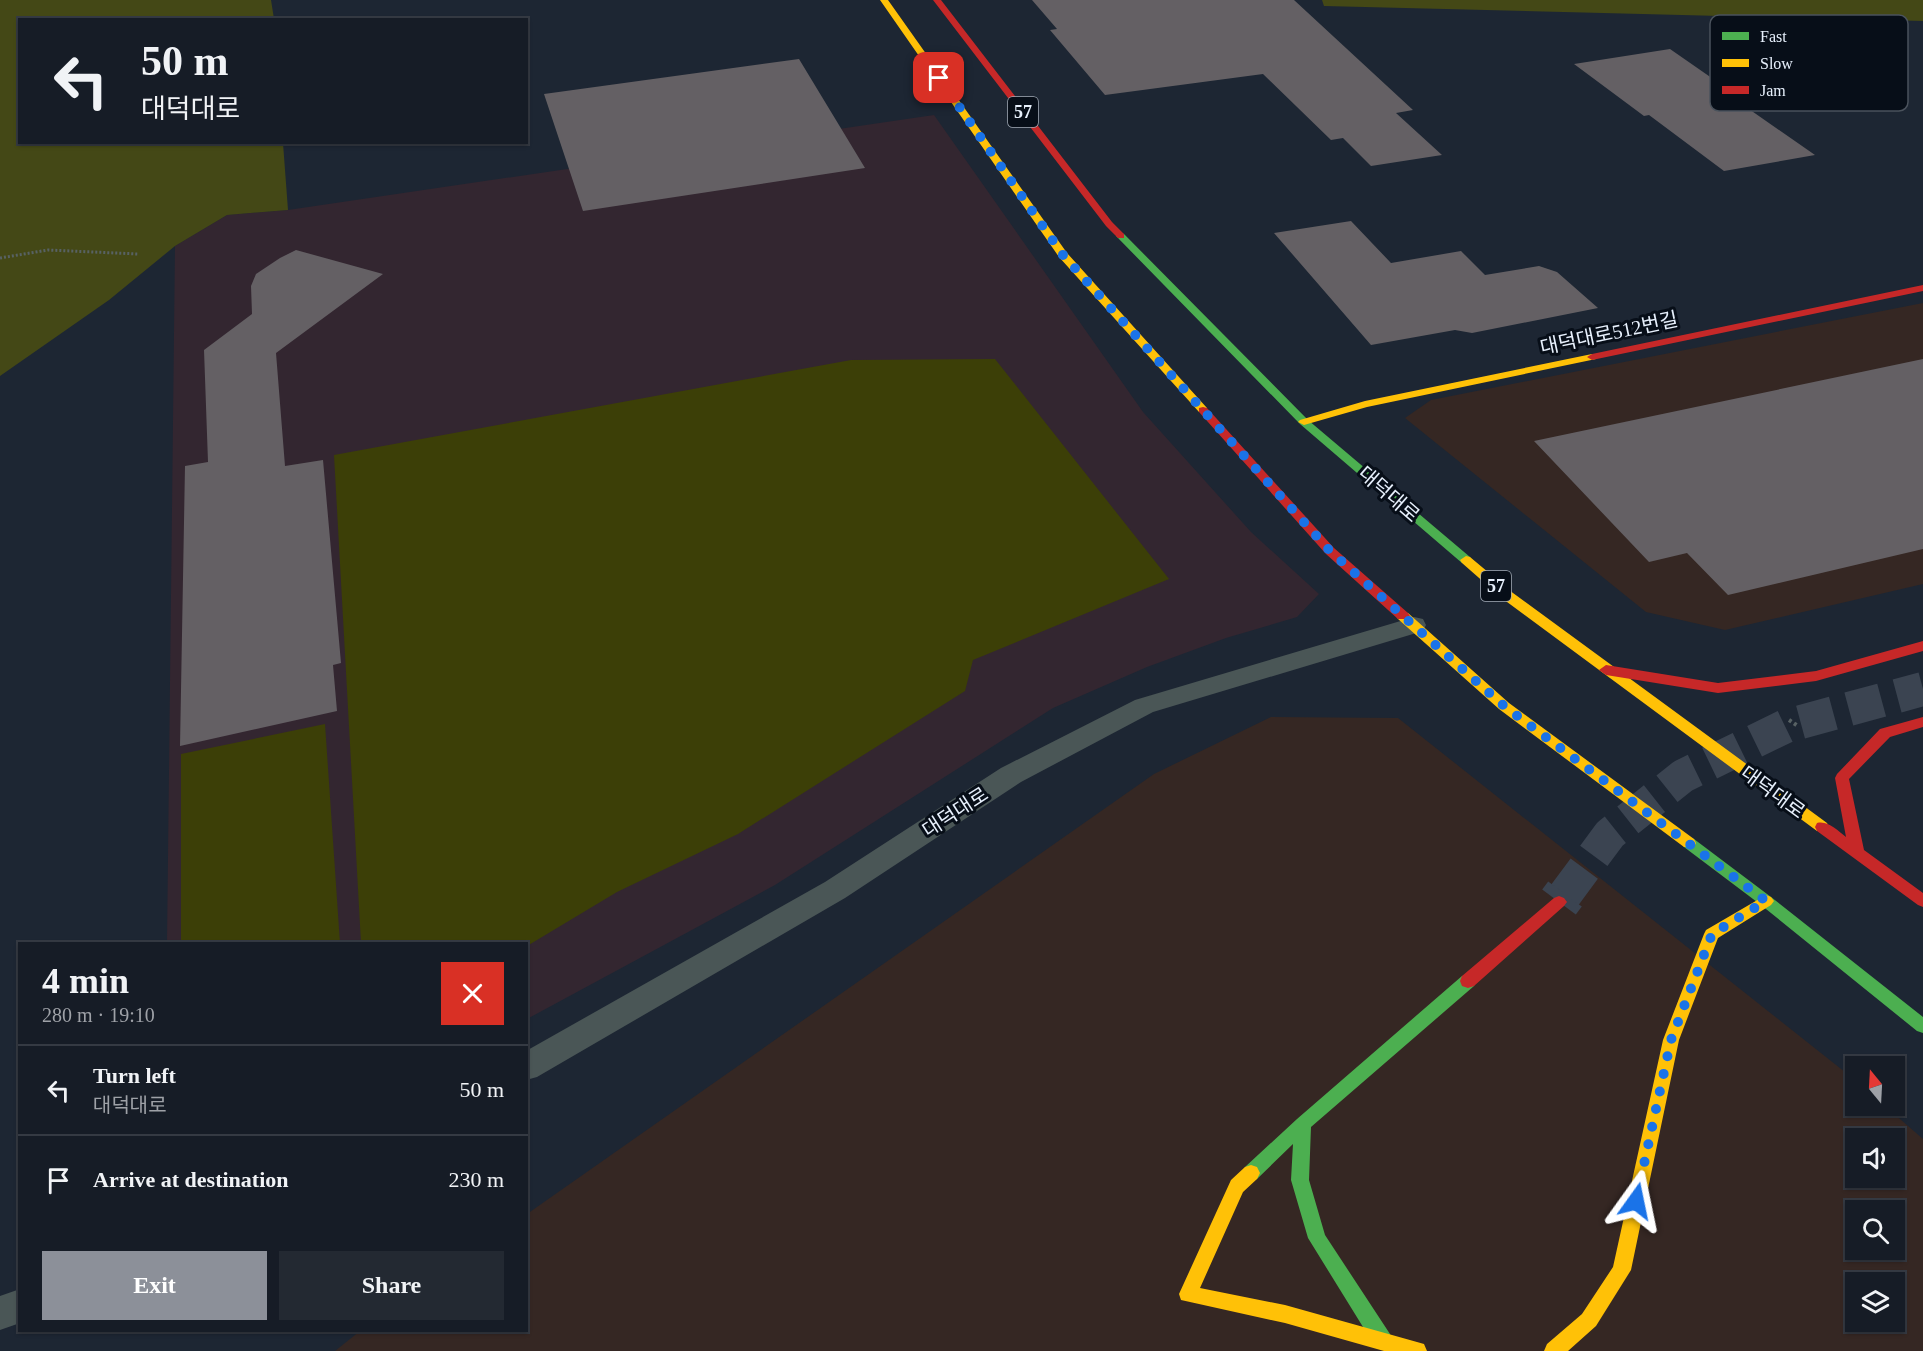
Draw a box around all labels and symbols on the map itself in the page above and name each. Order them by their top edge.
legend [1710,15,1908,111]
text: Fast [1760,28,1787,45]
pin [913,52,964,103]
text: Slow [1760,55,1793,72]
text: Jam [1760,82,1786,99]
road number: 57 [1008,97,1038,127]
street label: 대덕대로512번길 [1538,308,1680,358]
street label: 대덕대로 [1354,462,1424,526]
road number: 57 [1481,571,1511,601]
street label: 대덕대로 [1737,761,1809,823]
street label: 대덕대로 [918,783,992,841]
north arrow [1845,1056,1905,1116]
position arrow [1604,1169,1668,1233]

